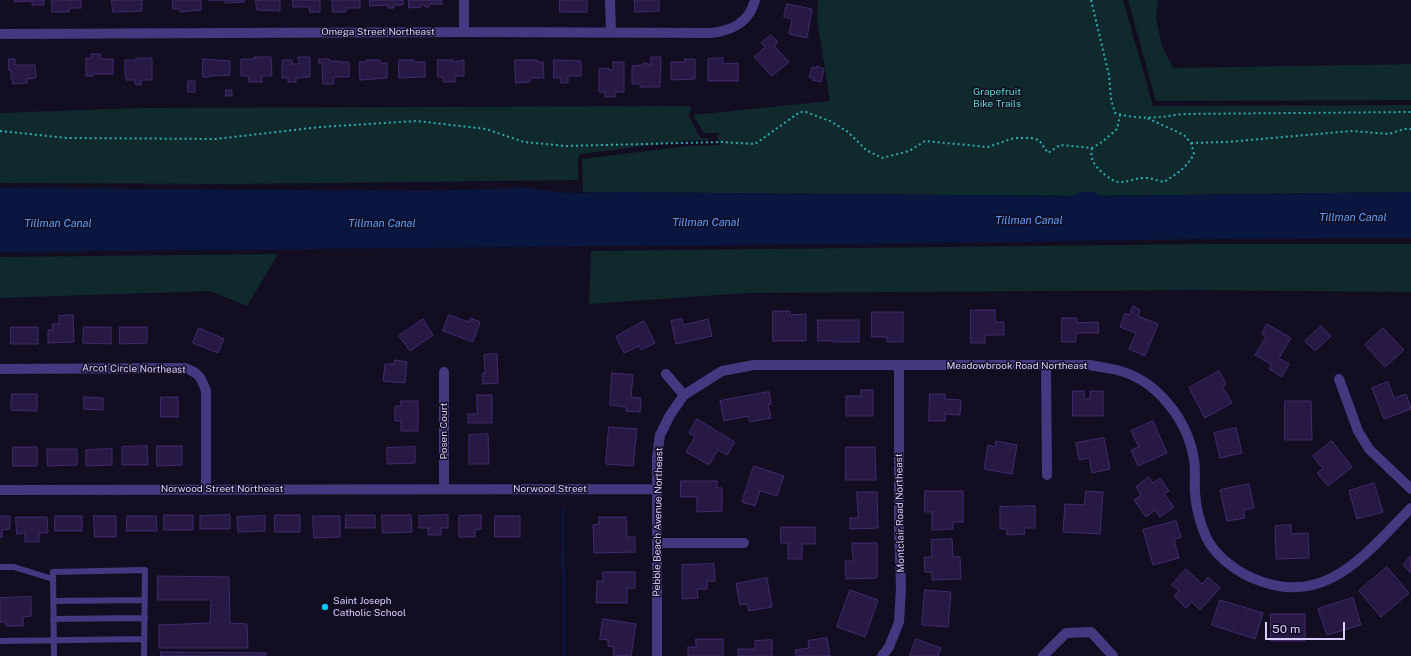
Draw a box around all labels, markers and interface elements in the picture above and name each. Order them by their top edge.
street label: Omega Street Northeast [321,26,435,38]
park label: Grapefruit Bike Trails [973,86,1021,110]
water label: Tillman Canal [1319,211,1387,225]
water label: Tillman Canal [995,214,1063,228]
water label: Tillman Canal [672,216,740,230]
water label: Tillman Canal [24,217,92,231]
water label: Tillman Canal [348,217,416,231]
street label: Meadowbrook Road Northeast [947,360,1087,372]
street label: Arcot Circle Northeast [82,362,186,376]
street label: Posen Court [438,403,450,459]
street label: Pebble Beach Avenue Northeast [651,447,665,597]
street label: Montclair Road Northeast [893,453,907,573]
street label: Norwood Street Northeast [161,483,283,495]
street label: Norwood Street [513,483,587,495]
place label: Saint Joseph Catholic School [333,595,406,618]
marker: Saint Joseph Catholic School [320,602,330,612]
scale bar [1267,614,1347,640]
text: 50 m [1272,622,1300,636]

